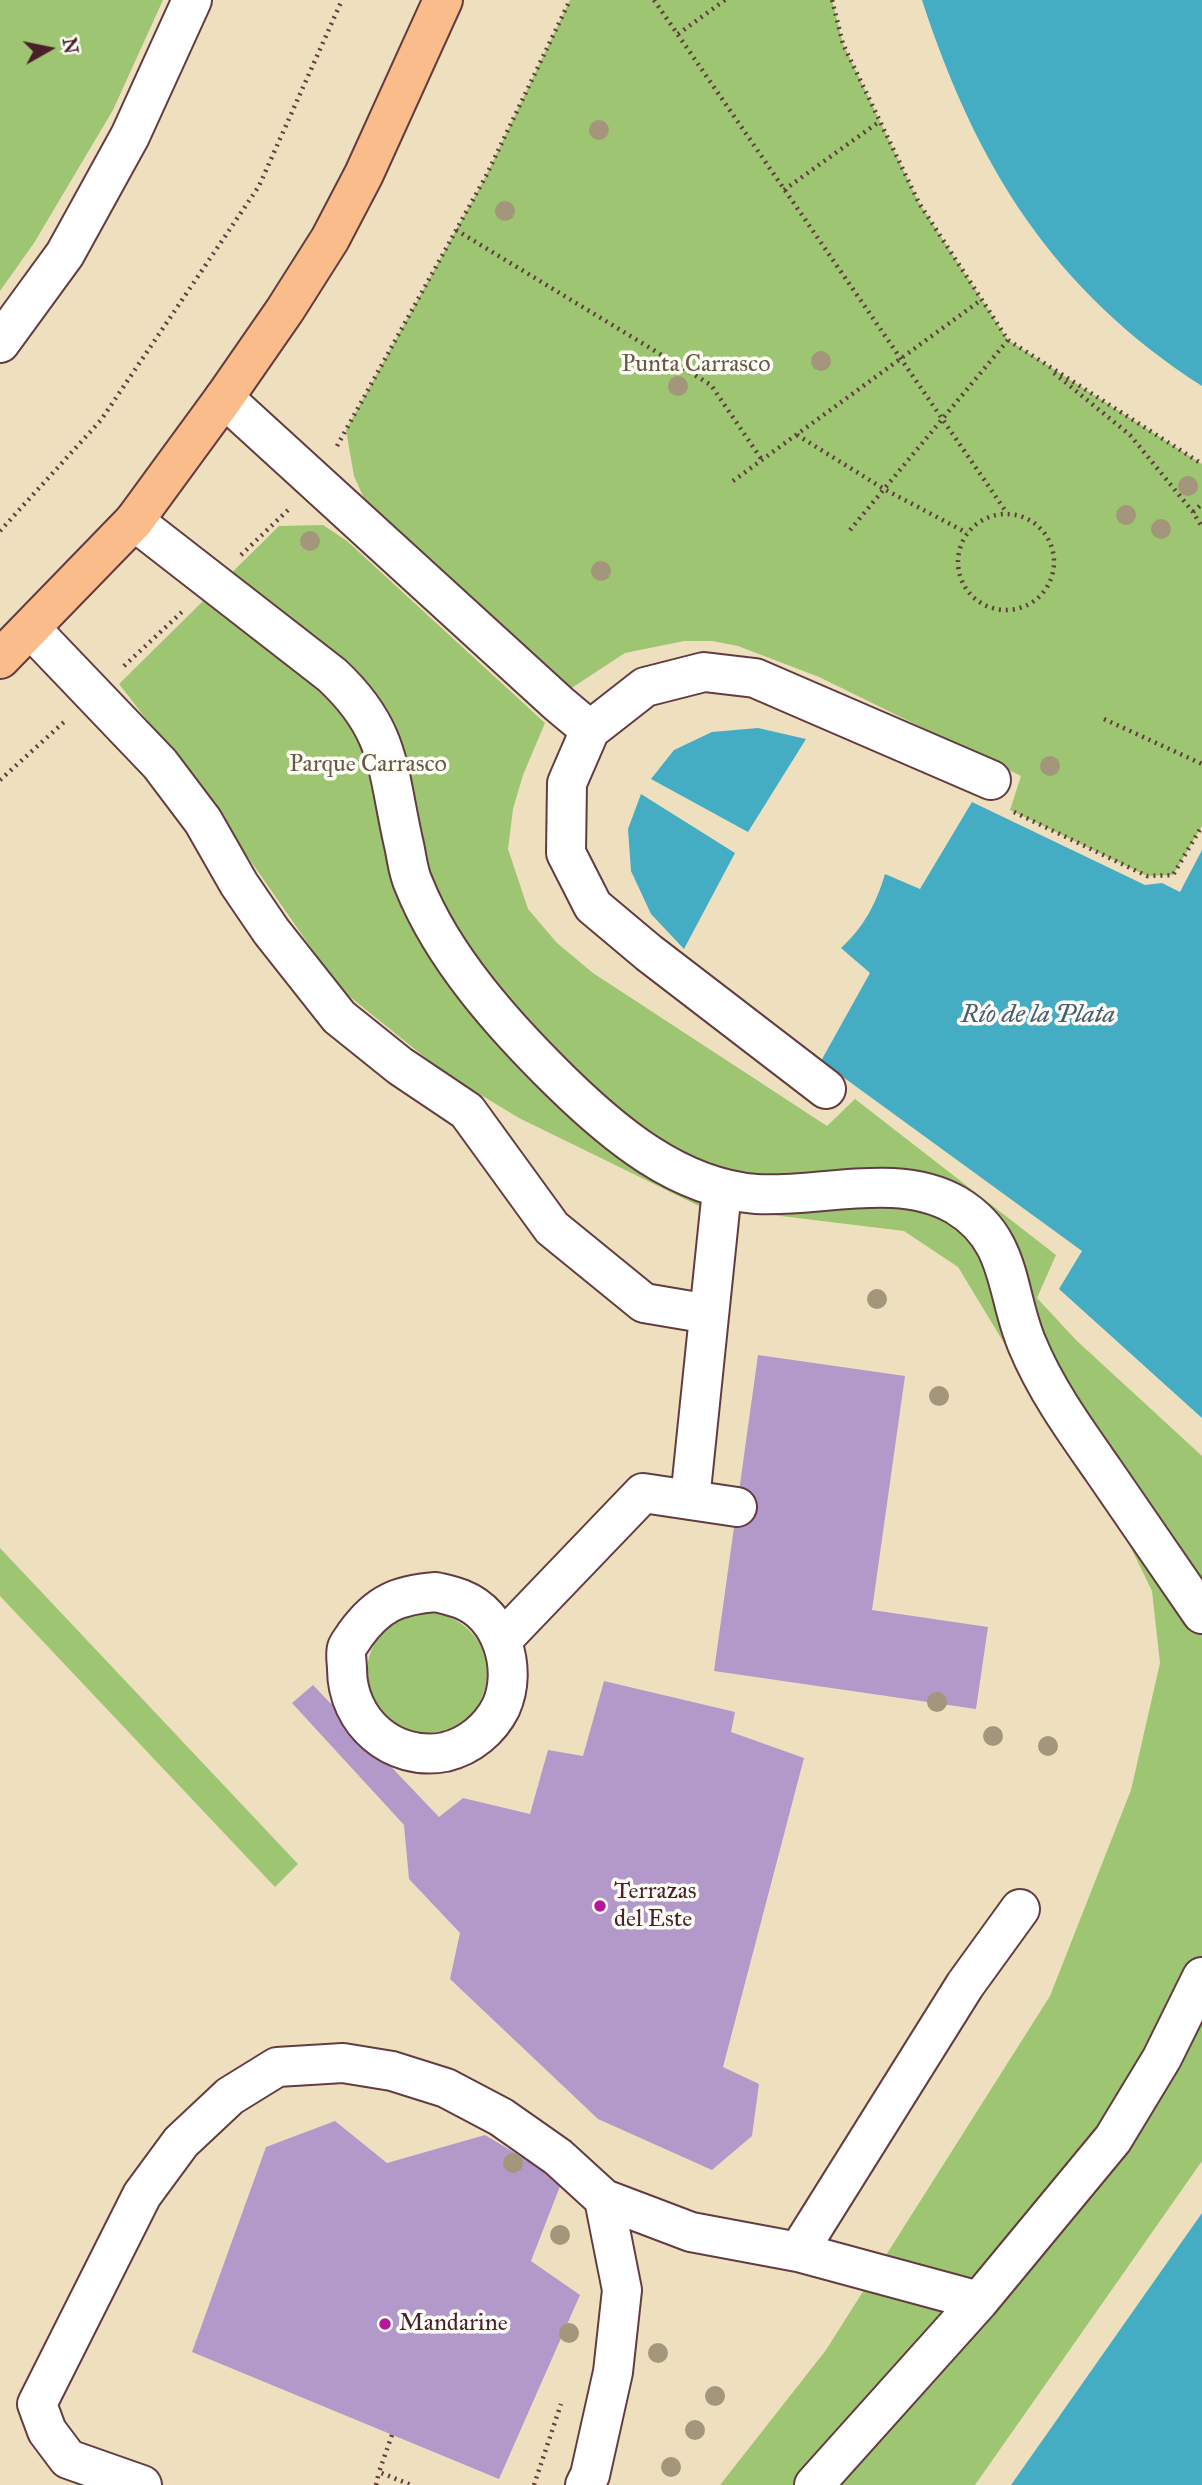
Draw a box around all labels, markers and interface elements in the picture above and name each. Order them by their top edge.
north arrow [14,14,84,84]
text: N [58,36,83,55]
park label: Punta Carrasco [622,351,770,379]
park label: Parque Carrasco [289,751,447,779]
water label: Río de la Plata [961,1000,1115,1032]
place label: Terrazas del Este [614,1878,697,1934]
marker: Terrazas del Este [592,1898,608,1914]
place label: Mandarine [399,2310,508,2338]
marker: Mandarine [377,2316,393,2332]

